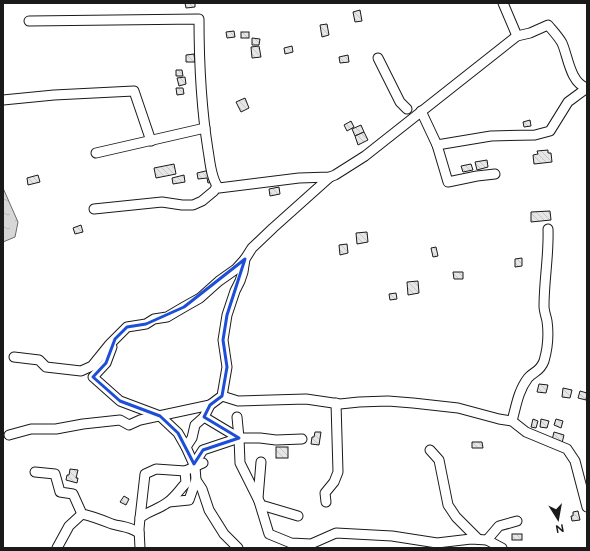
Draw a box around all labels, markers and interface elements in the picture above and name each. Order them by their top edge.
north arrow [538,499,578,539]
text: N [554,521,565,536]

